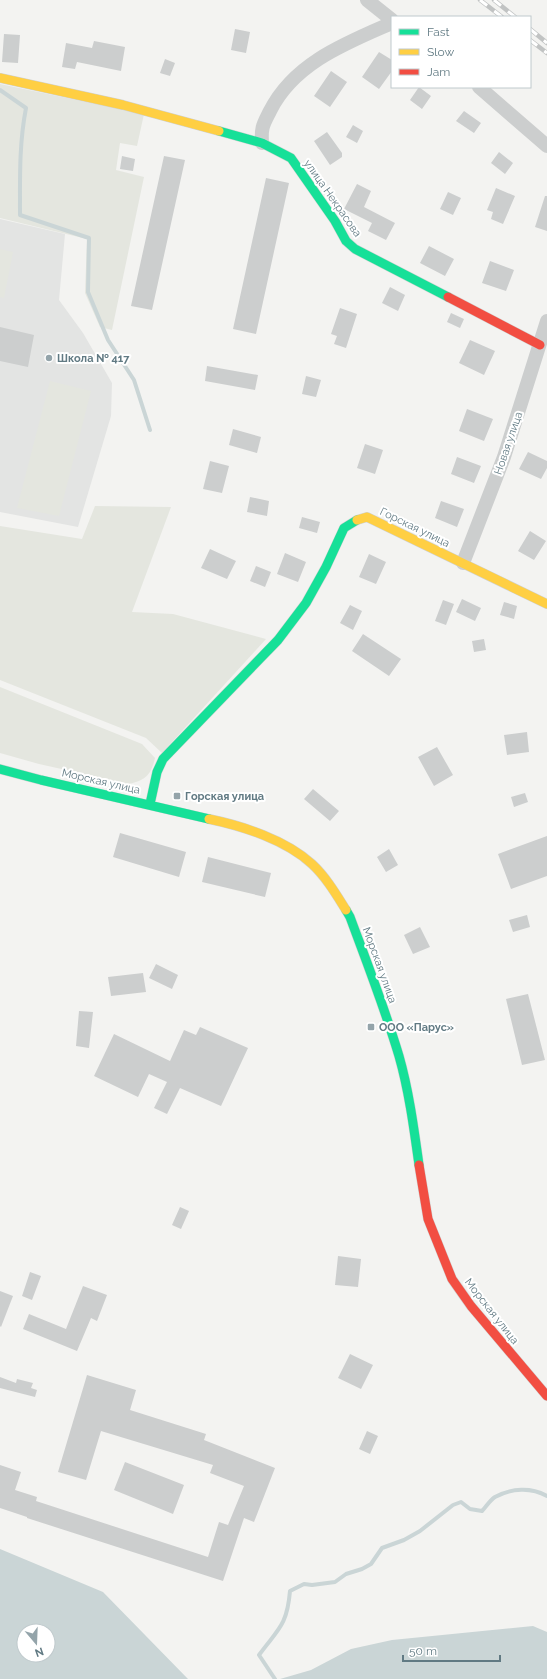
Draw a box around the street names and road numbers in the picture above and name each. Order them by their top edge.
street label: улица Некрасова [301,157,364,239]
street label: Новая улица [492,410,525,476]
street label: Горская улица [378,505,452,550]
street label: Морская улица [60,766,141,797]
street label: Морская улица [360,925,399,1005]
street label: Морская улица [462,1276,521,1347]

